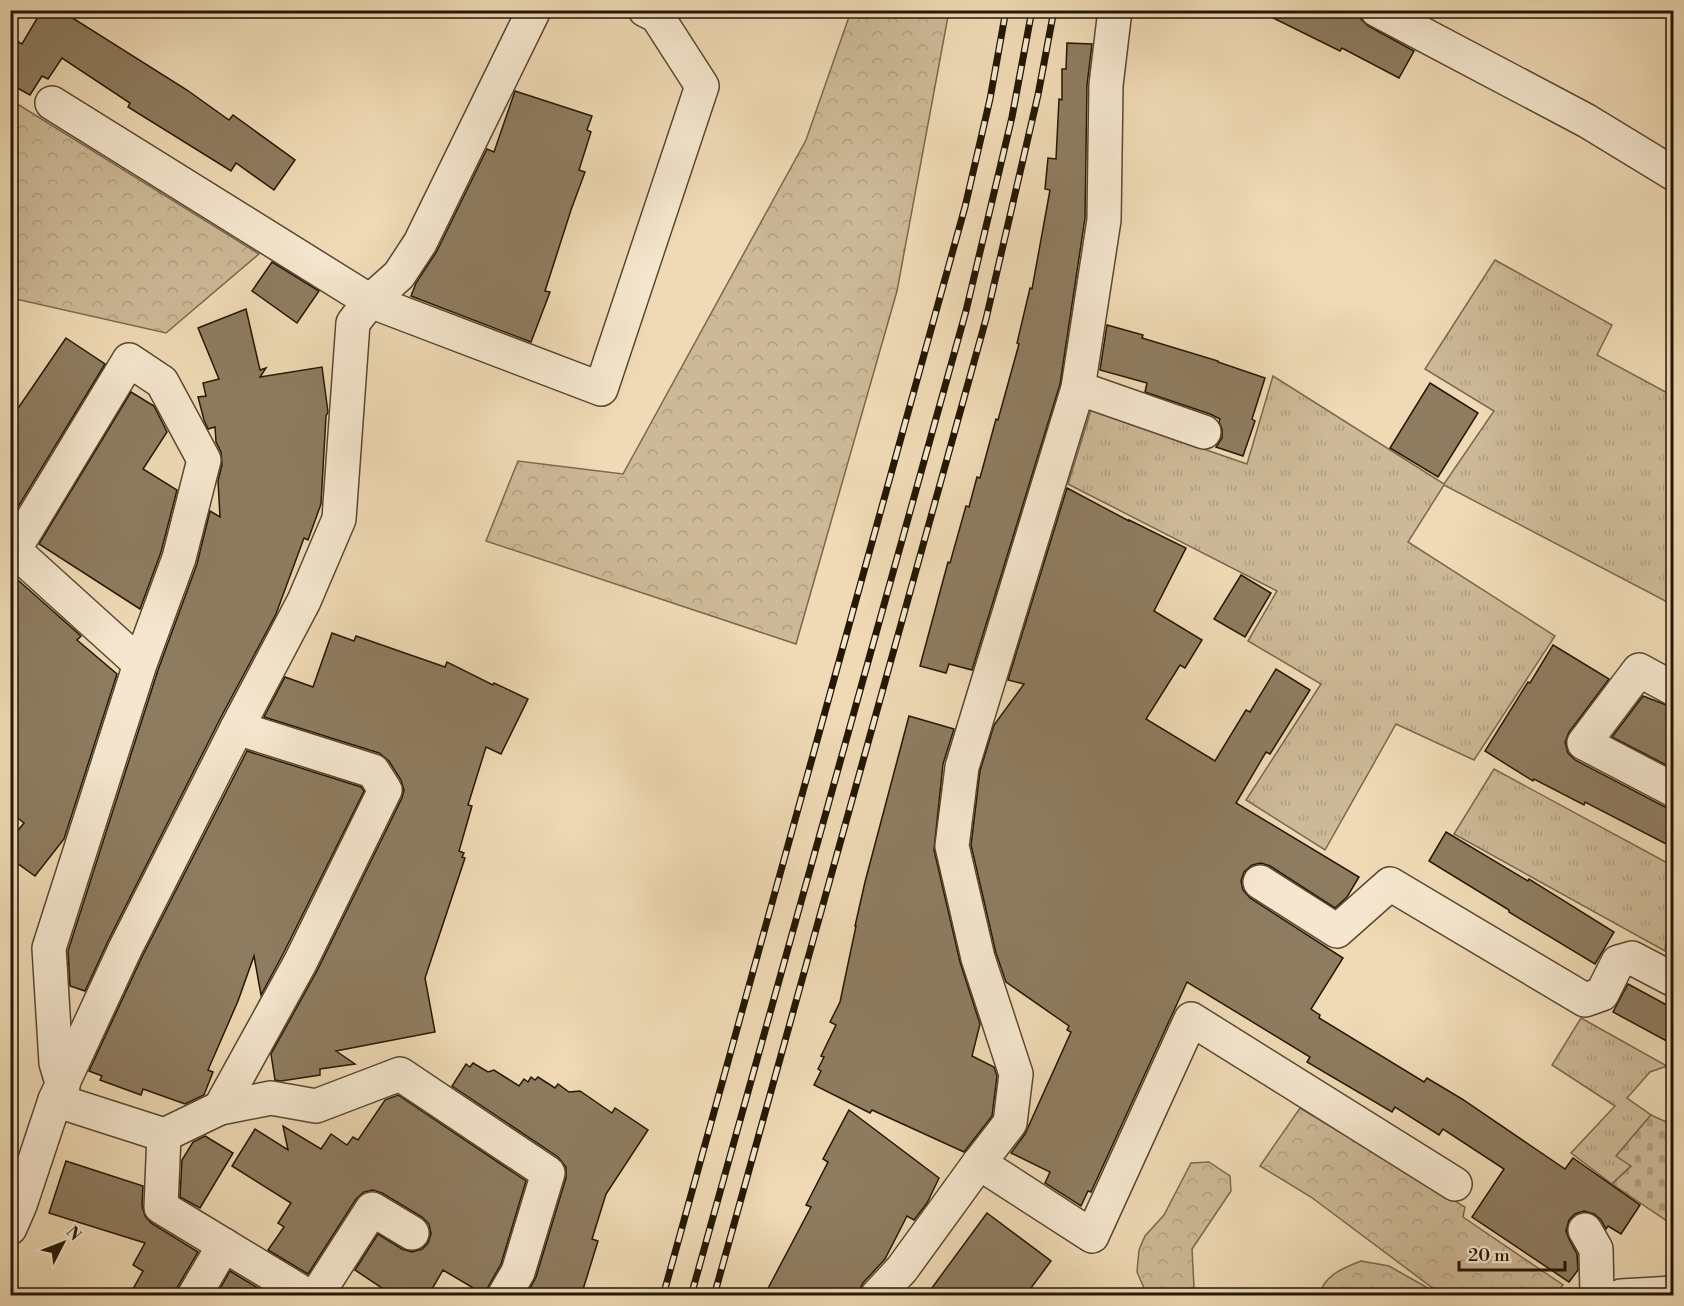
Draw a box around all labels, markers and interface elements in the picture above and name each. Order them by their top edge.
north arrow [33,1213,93,1273]
text: N [62,1222,85,1245]
scale bar [1459,1234,1566,1272]
text: 20 m [1468,1244,1510,1267]

